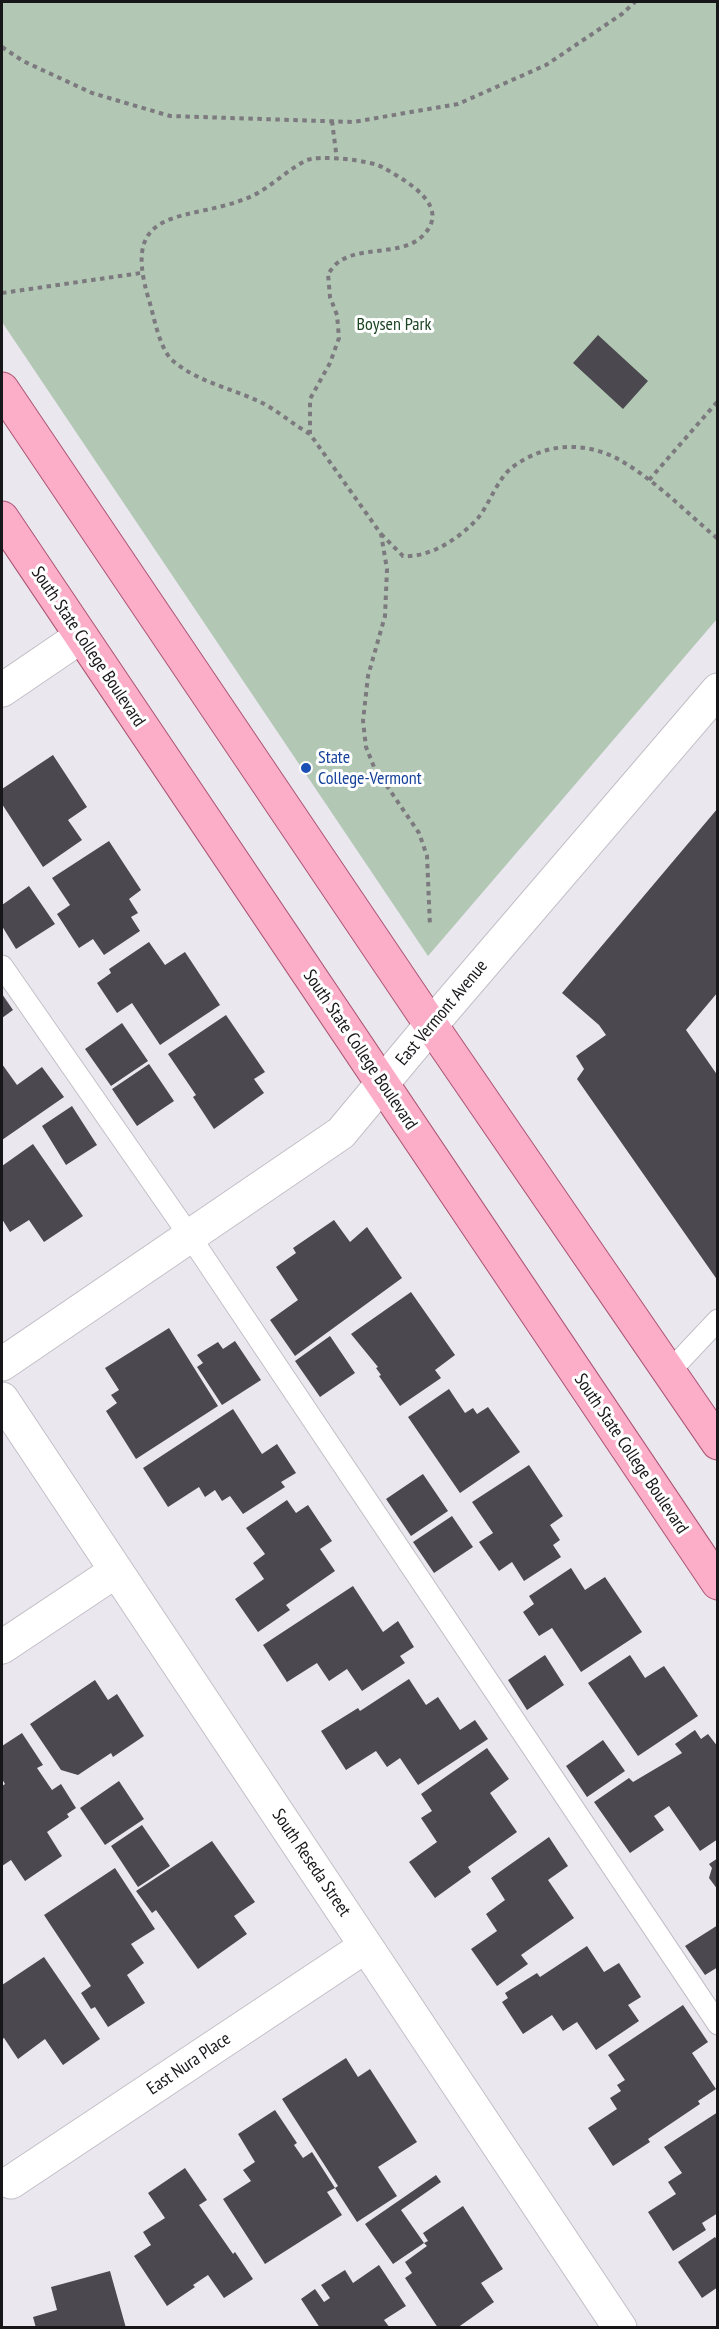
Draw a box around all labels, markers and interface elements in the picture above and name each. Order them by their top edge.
park label: Boysen Park [357,314,431,336]
street label: South State College Boulevard [26,563,150,731]
place label: State College-Vermont [318,747,422,789]
marker: State College-Vermont [299,761,313,775]
street label: East Vermont Avenue [392,956,492,1070]
street label: South State College Boulevard [298,966,422,1134]
street label: South State College Boulevard [569,1370,693,1538]
street label: South Reseda Street [267,1805,355,1921]
street label: East Nura Place [143,2028,235,2100]

